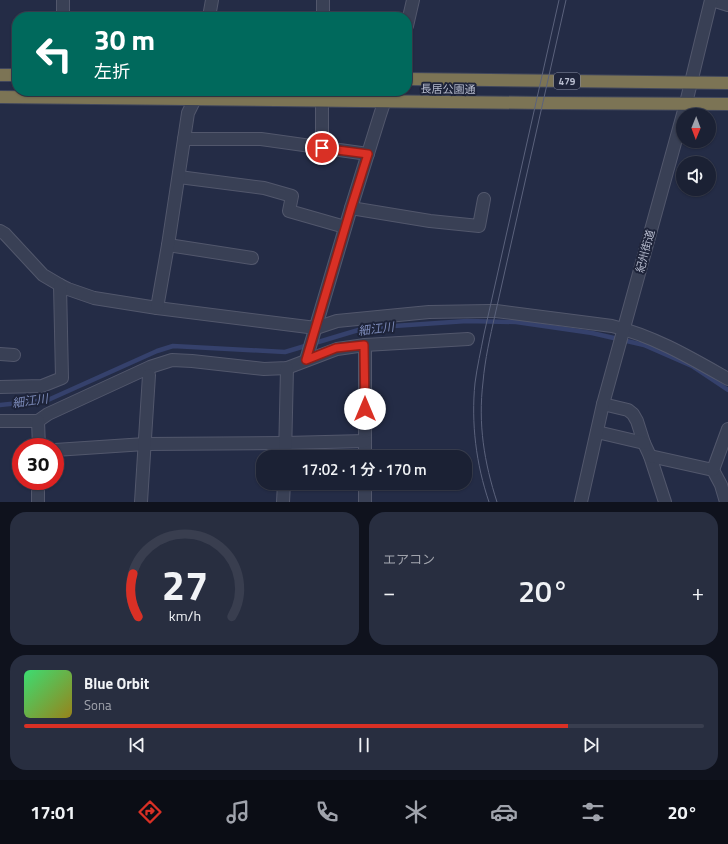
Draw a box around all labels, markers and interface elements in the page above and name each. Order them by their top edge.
text: 30 m [94,18,155,61]
icon: left [28,28,80,80]
text: 左折 [94,58,130,85]
road number: 479 [554,73,580,89]
street label: 長居公園通 [420,81,476,97]
north arrow [676,108,716,148]
map controls [676,108,716,196]
pin [305,131,339,165]
icon: arrive [311,137,333,159]
button: sound [676,156,716,196]
street label: 紀州街道 [632,228,658,274]
water label: 細江川 [357,317,397,340]
water label: 細江川 [11,388,51,412]
position arrow [344,388,386,430]
speed limit sign: 30 [12,438,64,490]
text: 17:02 · 1 分 · 170 m [301,458,427,481]
text: エアコン [383,549,435,569]
text: 27 [161,552,208,615]
text: 20° [518,568,569,614]
text: − [383,575,395,609]
text: + [692,575,704,609]
text: km/h [168,604,201,626]
text: Blue Orbit [84,672,149,695]
text: Sona [84,695,111,715]
icon: previous [126,734,148,756]
icon: pause [353,734,375,756]
icon: next [580,734,602,756]
icon: directions [136,798,164,826]
icon: music [224,798,252,826]
icon: phone [313,798,341,826]
icon: climate [402,798,430,826]
icon: car [490,798,518,826]
icon: filters [579,798,607,826]
text: 17:01 [30,799,75,826]
text: 20° [667,799,698,826]

